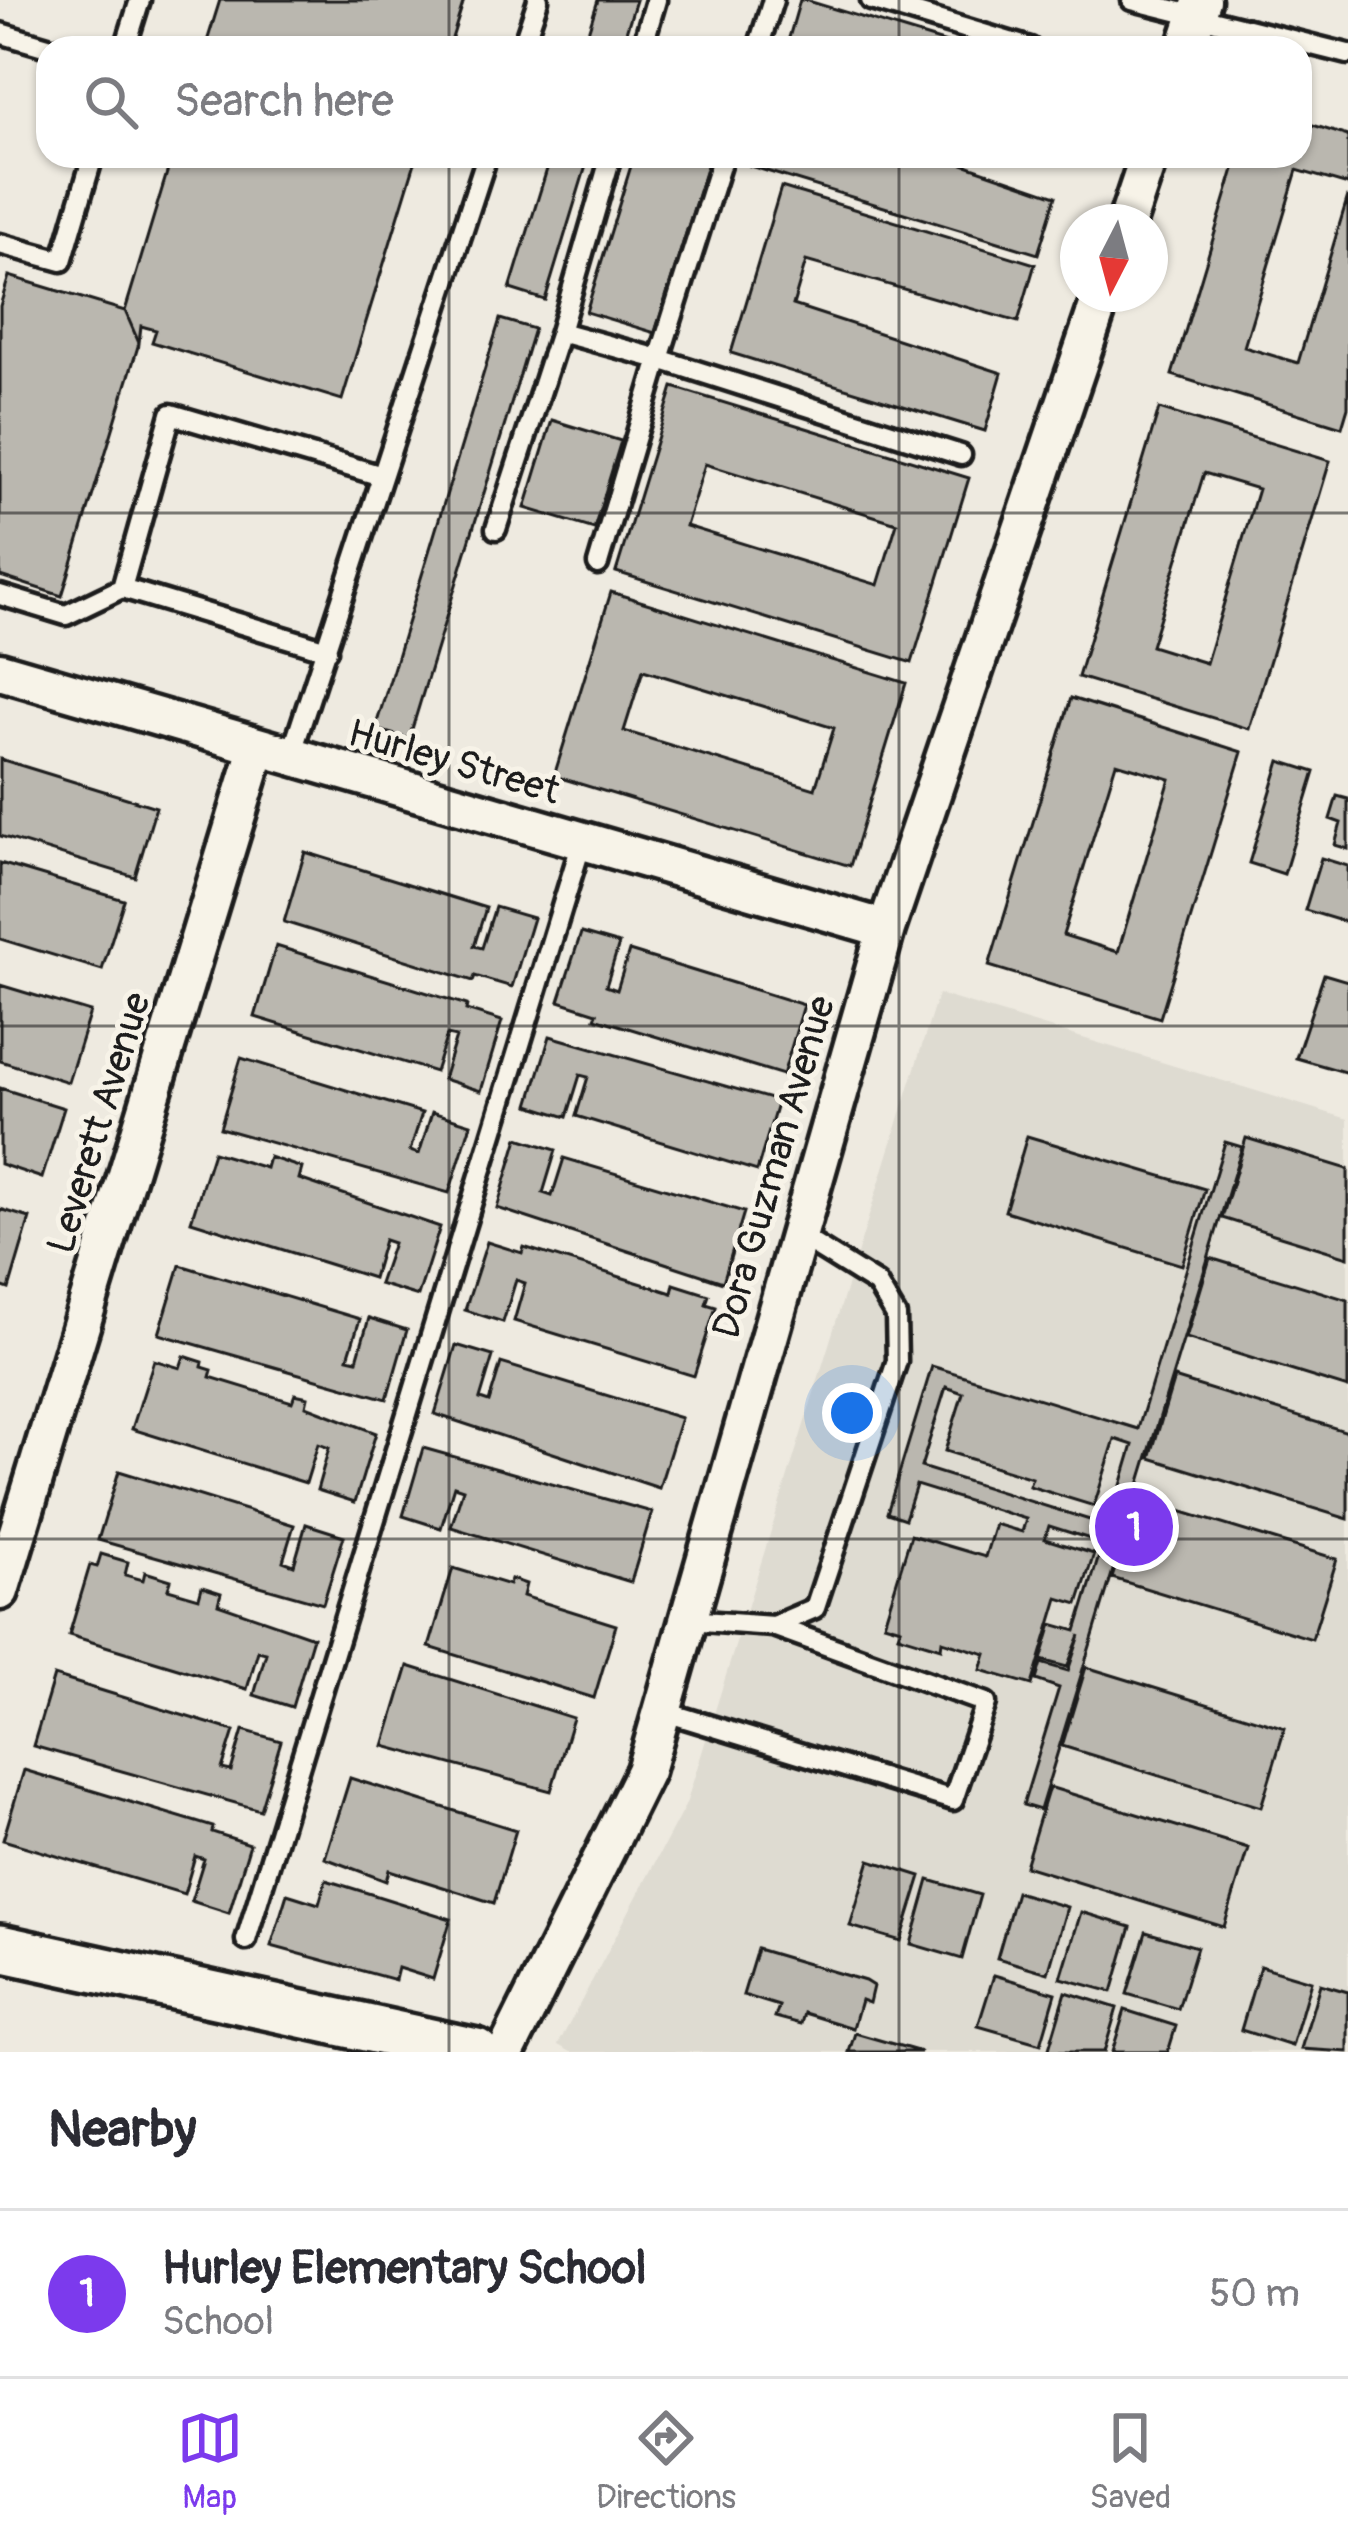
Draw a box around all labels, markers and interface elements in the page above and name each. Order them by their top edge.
search box [36,36,1312,168]
icon: search [78,69,144,135]
text: Search here [174,74,394,130]
north arrow [1060,204,1168,312]
street label: Hurley Street [343,708,566,816]
street label: Leverett Avenue [36,987,162,1259]
street label: Dora Guzman Avenue [702,990,846,1344]
your location [822,1383,882,1443]
pin: 1 [1095,1482,1173,1572]
text: Nearby [48,2098,196,2162]
text: Hurley Elementary School [162,2241,647,2297]
text: 1 [79,2269,95,2318]
text: 50 m [1209,2269,1300,2318]
text: School [162,2297,274,2346]
tab: Map [177,2405,243,2518]
tab: Directions [596,2405,736,2518]
tab: Saved [1089,2405,1171,2518]

